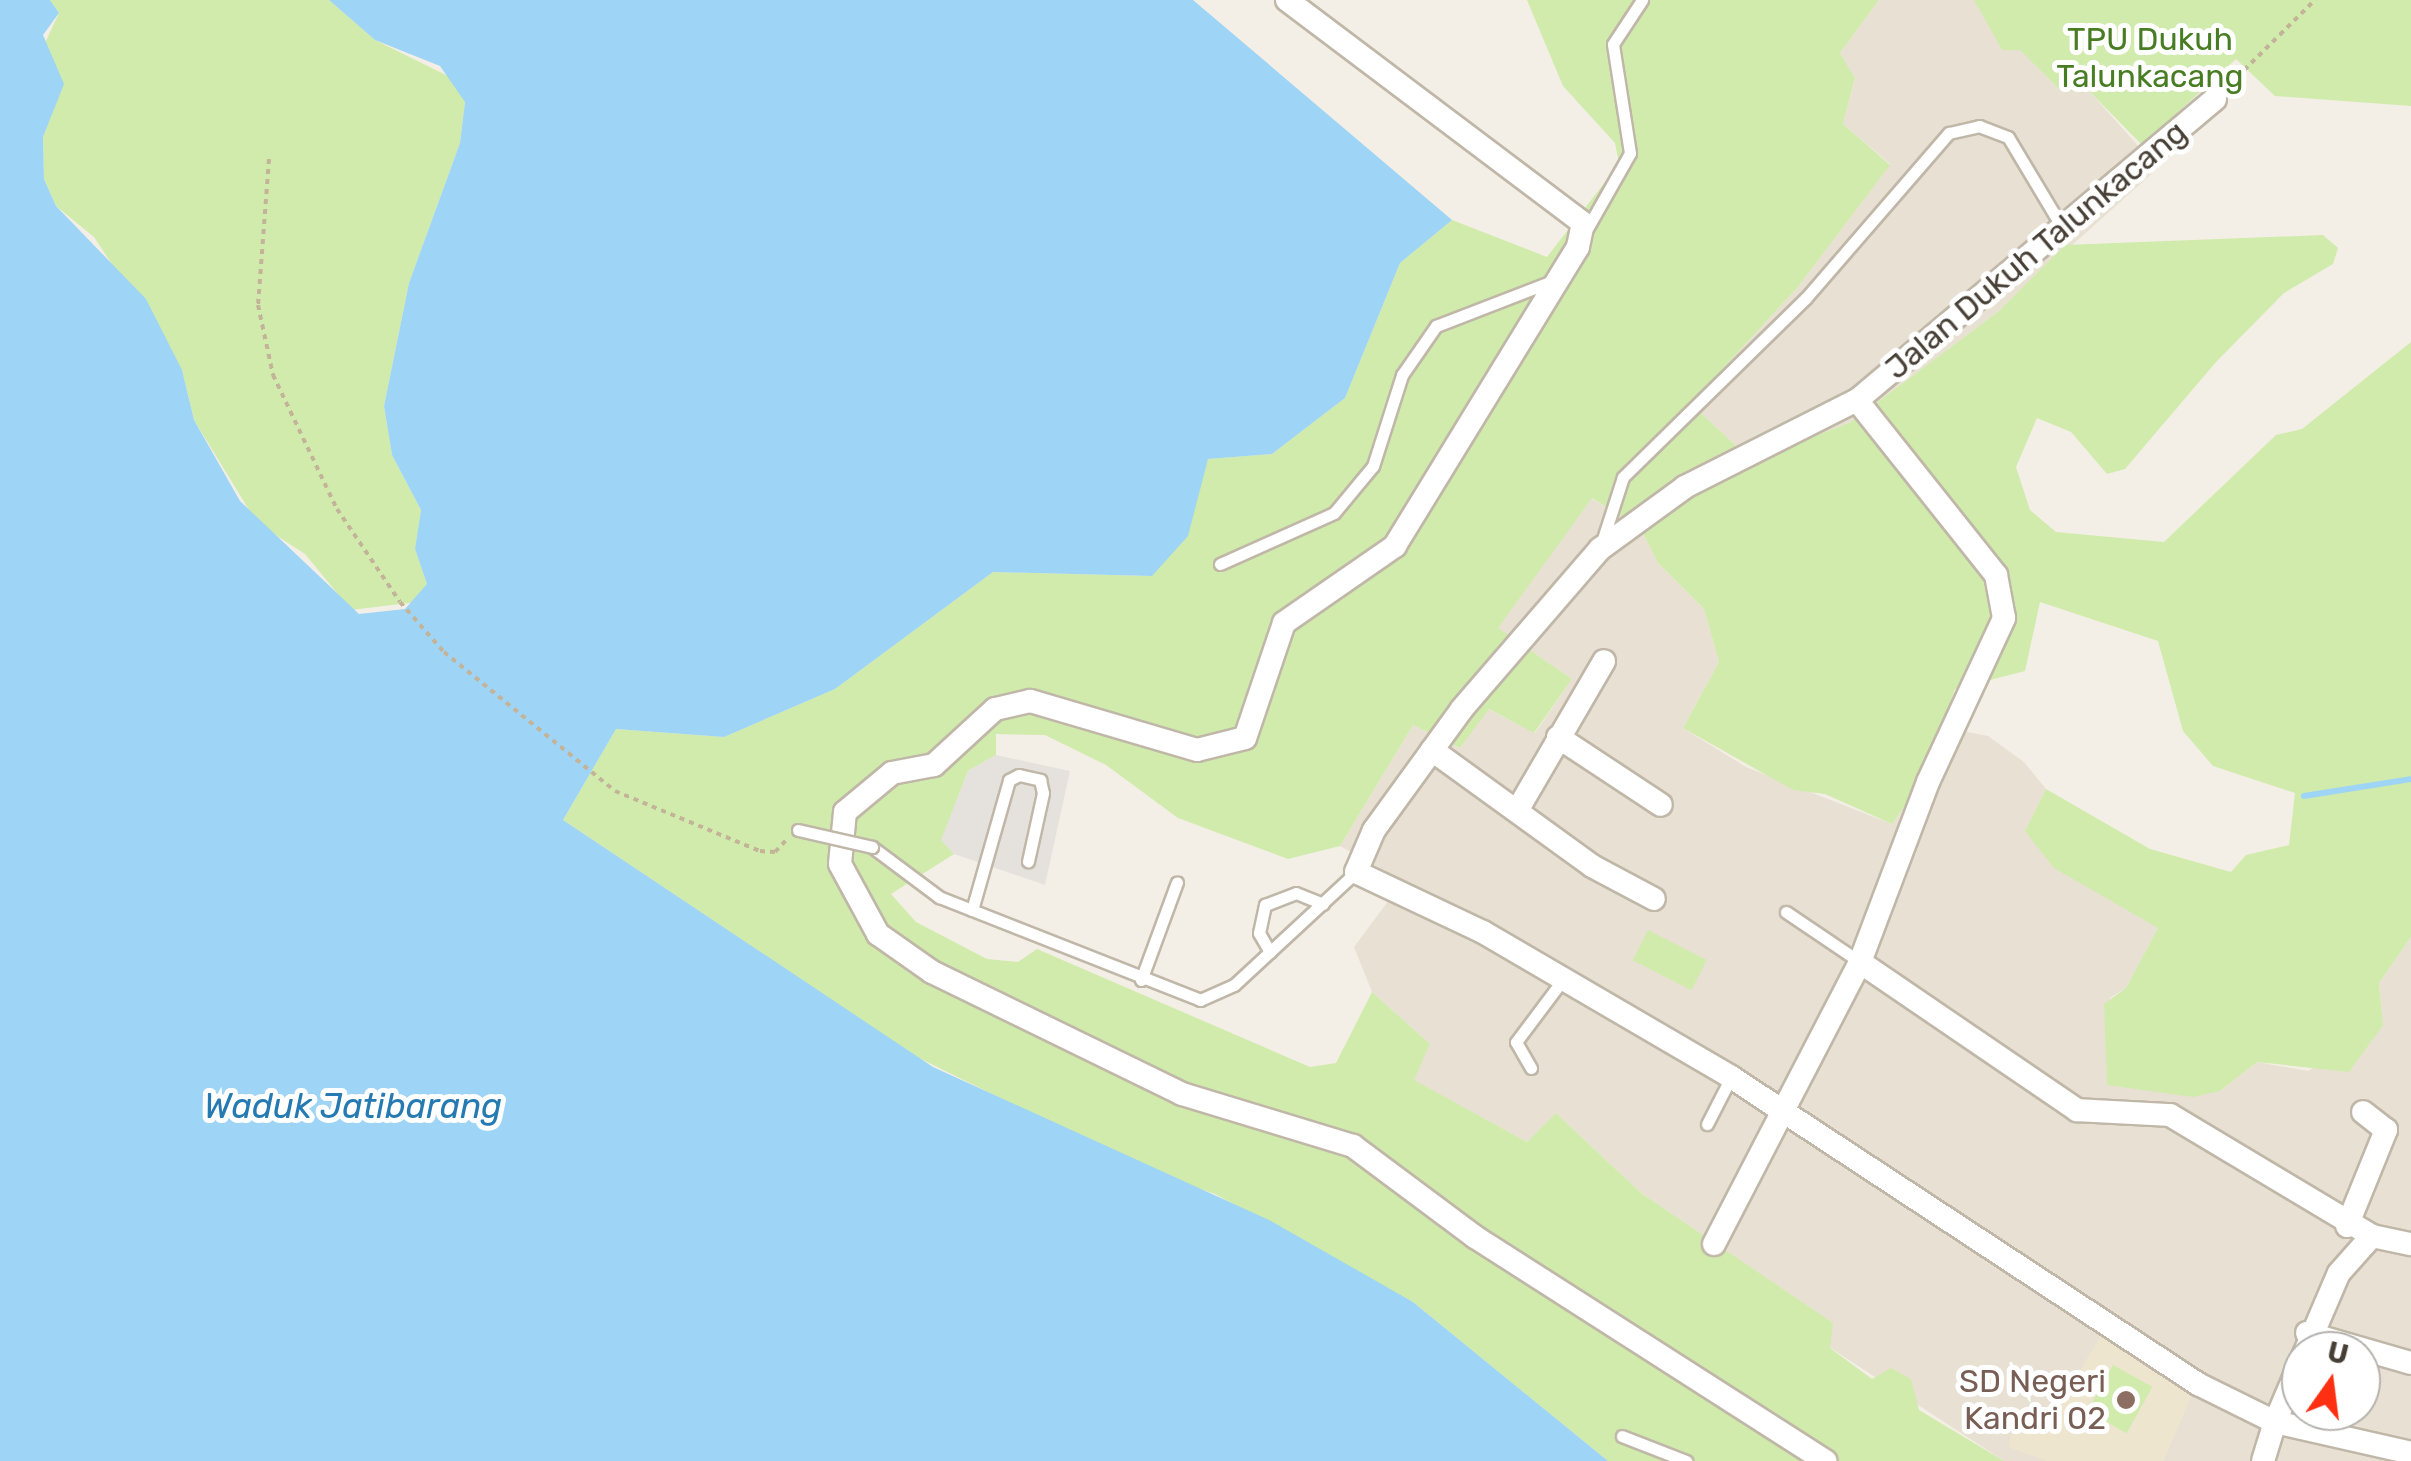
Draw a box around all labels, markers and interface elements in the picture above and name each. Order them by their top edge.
park label: TPU Dukuh Talunkacang [2056,21,2244,96]
street label: Jalan Dukuh Talunkacang [1877,112,2195,388]
water label: Waduk Jatibarang [204,1085,502,1127]
north arrow [2281,1331,2381,1431]
text: U [2324,1335,2352,1372]
place label: SD Negeri Kandri 02 [1959,1363,2106,1438]
marker: SD Negeri Kandri 02 [2115,1389,2137,1411]

